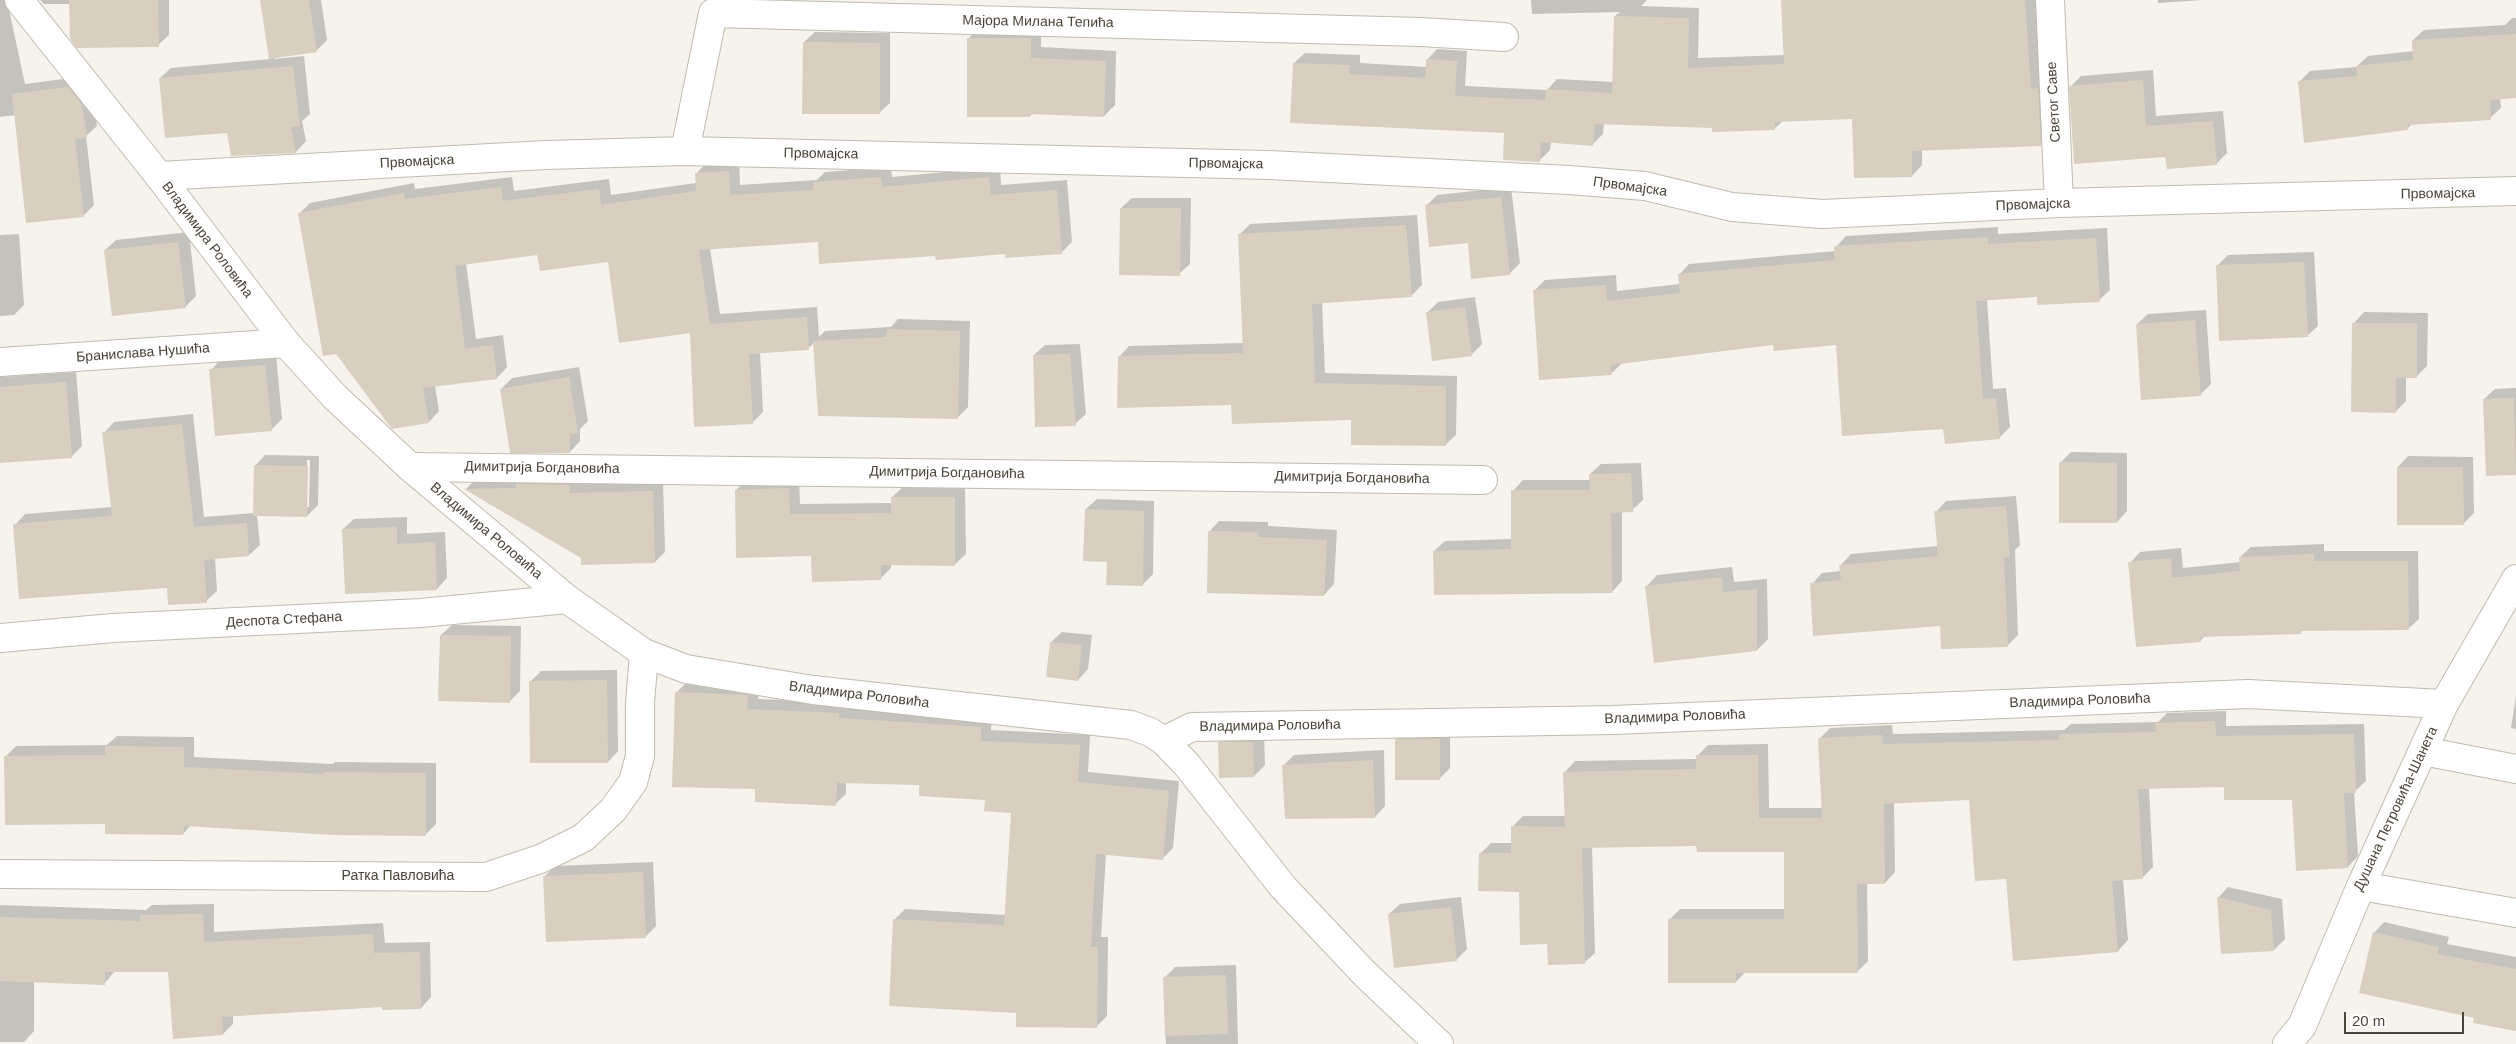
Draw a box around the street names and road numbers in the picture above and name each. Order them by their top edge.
street label: Мајора Милана Тепића [962,12,1114,32]
street label: Светог Саве [2043,61,2065,143]
street label: Првомајска [784,145,858,163]
street label: Првомајска [379,152,455,172]
street label: Првомајска [1189,155,1263,173]
street label: Првомајска [1592,173,1668,201]
street label: Владимира Роловића [158,179,256,301]
street label: Првомајска [2401,185,2475,203]
street label: Првомајска [1995,195,2071,215]
street label: Бранислава Нушића [76,340,210,366]
street label: Димитрија Богдановића [464,458,620,478]
street label: Димитрија Богдановића [869,463,1025,483]
street label: Димитрија Богдановића [1274,468,1430,488]
street label: Владимира Роловића [426,479,546,583]
street label: Деспота Стефана [226,609,342,631]
street label: Владимира Роловића [788,678,930,712]
street label: Владимира Роловића [2009,690,2151,712]
street label: Владимира Роловића [1604,706,1746,728]
street label: Владимира Роловића [1199,716,1341,736]
street label: Душана Петровића-Шанета [2350,724,2442,894]
street label: Ратка Павловића [342,868,454,884]

